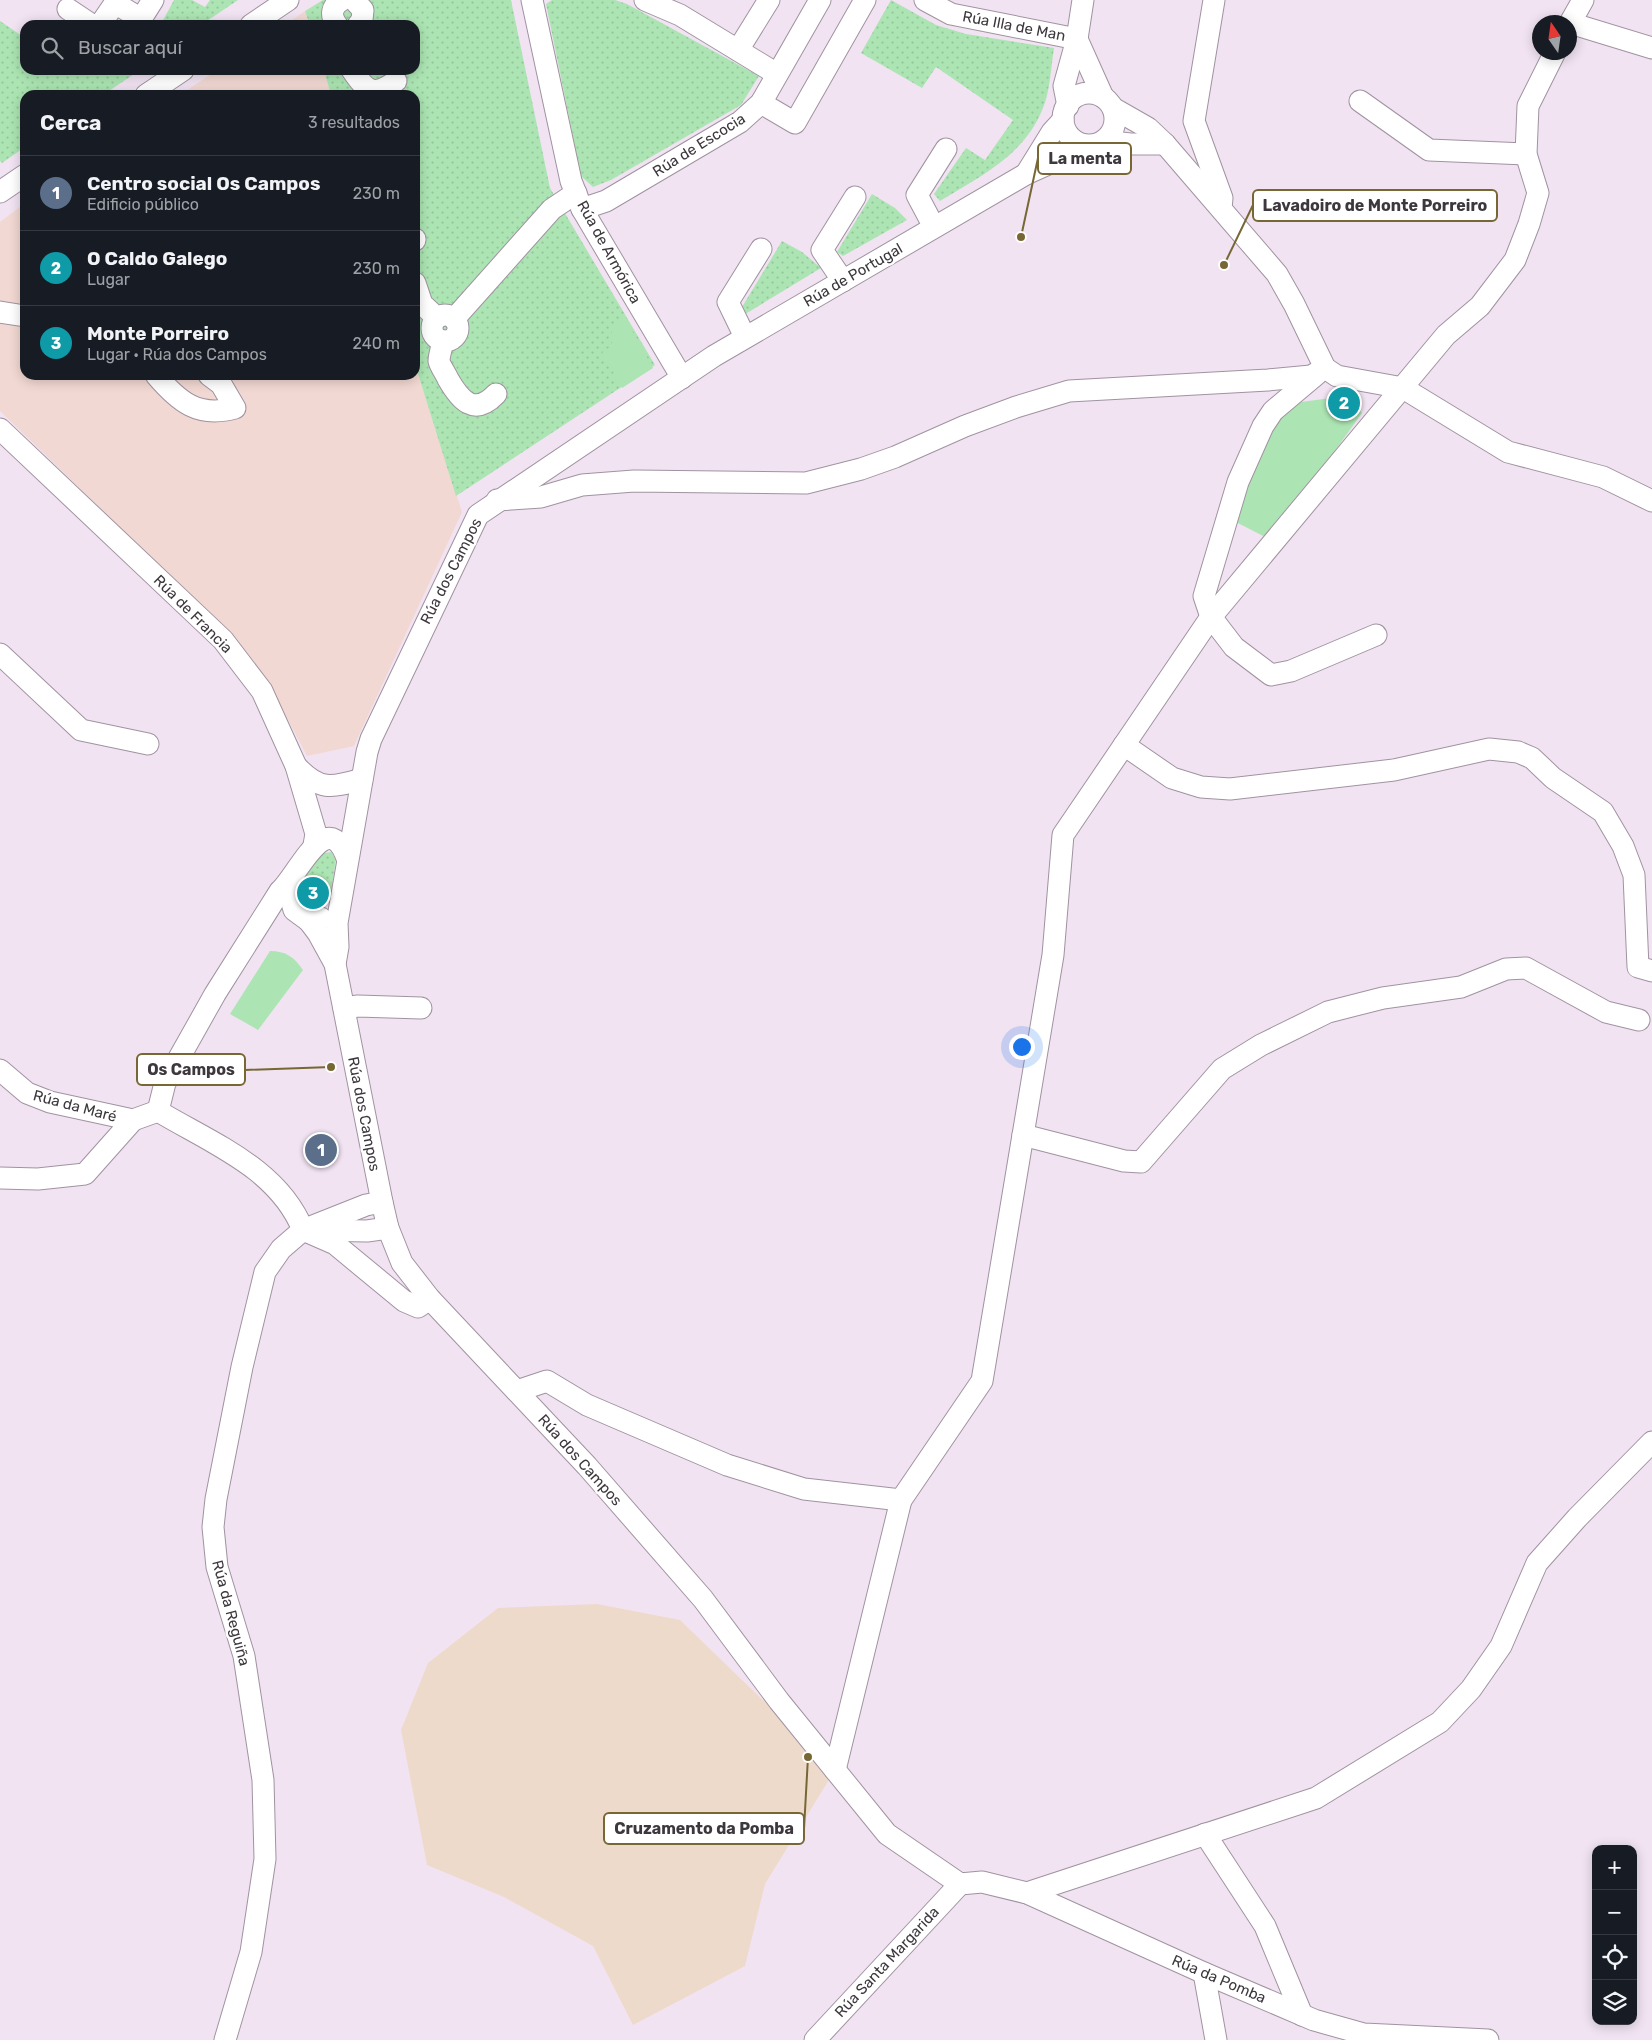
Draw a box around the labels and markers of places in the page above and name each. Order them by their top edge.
callout: La menta [1038,143,1131,174]
callout: Lavadoiro de Monte Porreiro [1253,190,1497,221]
pin: 2 [1328,384,1360,422]
pin: 3 [297,874,329,912]
callout: Os Campos [137,1054,245,1085]
pin: 1 [305,1131,337,1169]
callout: Cruzamento da Pomba [604,1813,804,1844]

